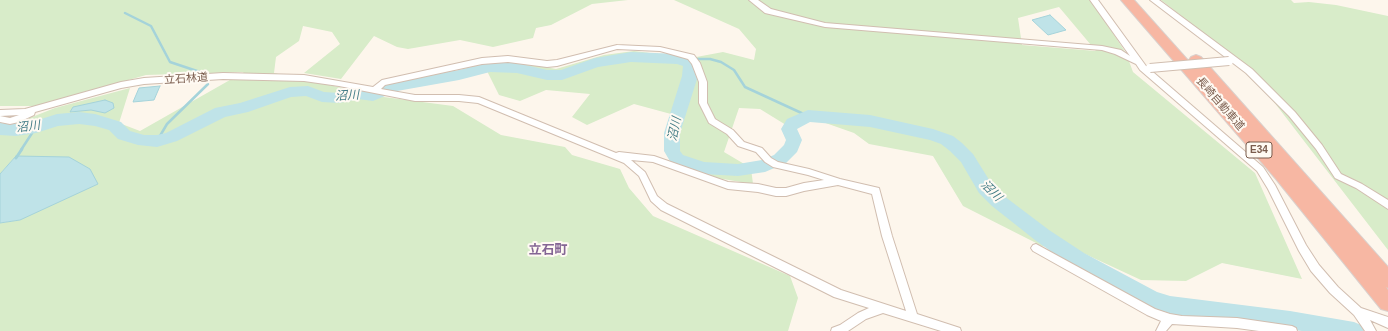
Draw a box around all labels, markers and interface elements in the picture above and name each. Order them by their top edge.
street label: 立石林道 [164,71,208,87]
street label: 長崎自動車道 [1193,75,1247,133]
water label: 沼川 [335,88,359,104]
water label: 沼川 [665,116,685,142]
water label: 沼川 [15,118,41,136]
road number: E34 [1246,142,1272,158]
water label: 沼川 [977,177,1005,205]
district label: 立石町 [529,242,567,258]

